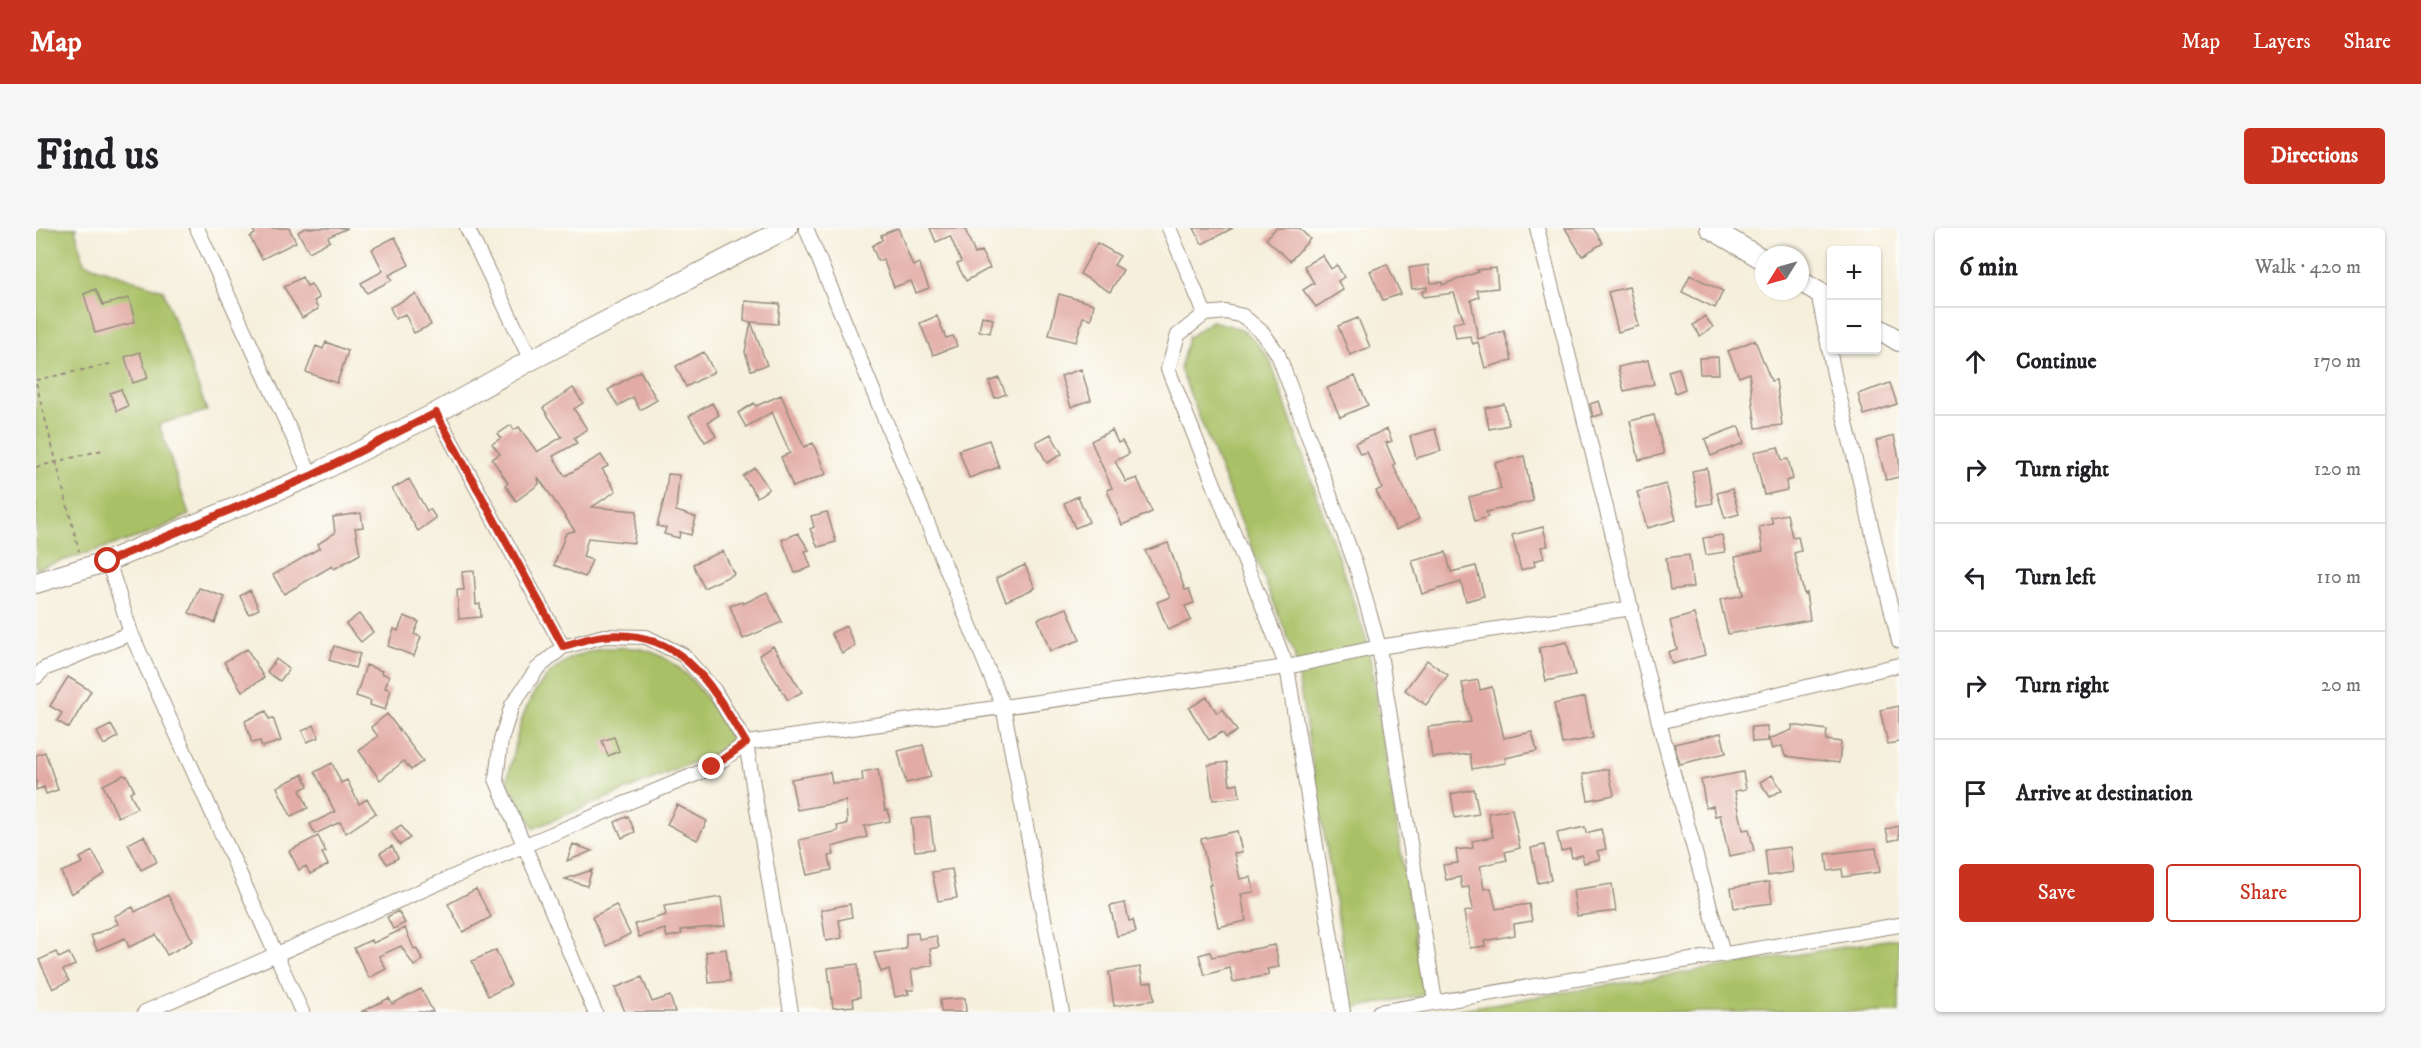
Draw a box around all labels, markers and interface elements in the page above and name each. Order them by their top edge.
text: Map [30,25,82,60]
text: Map [2181,29,2220,55]
text: Layers [2253,29,2311,55]
text: Share [2344,29,2391,55]
button: Directions [2244,128,2385,184]
text: Find us [36,130,159,182]
north arrow [1755,246,1809,300]
map controls [1827,246,1881,354]
button: + [1827,246,1881,300]
text: 6 min [1959,251,2018,284]
text: Walk · 420 m [2255,255,2361,280]
button: − [1827,300,1881,354]
icon: ahead [1959,345,1992,378]
text: Continue [2016,348,2097,375]
text: 170 m [2313,349,2361,374]
icon: right [1959,453,1992,486]
text: Turn right [2016,456,2109,483]
text: 120 m [2314,457,2361,482]
route start [94,547,120,573]
icon: left [1959,561,1992,594]
text: Turn left [2016,564,2096,591]
text: 110 m [2316,565,2361,590]
icon: right [1959,669,1992,702]
text: Turn right [2016,672,2109,699]
text: 20 m [2321,673,2361,698]
route end [698,753,724,779]
icon: arrive [1959,777,1992,810]
text: Arrive at destination [2016,780,2193,807]
button: Save [1959,864,2154,922]
button: Share [2166,864,2361,922]

